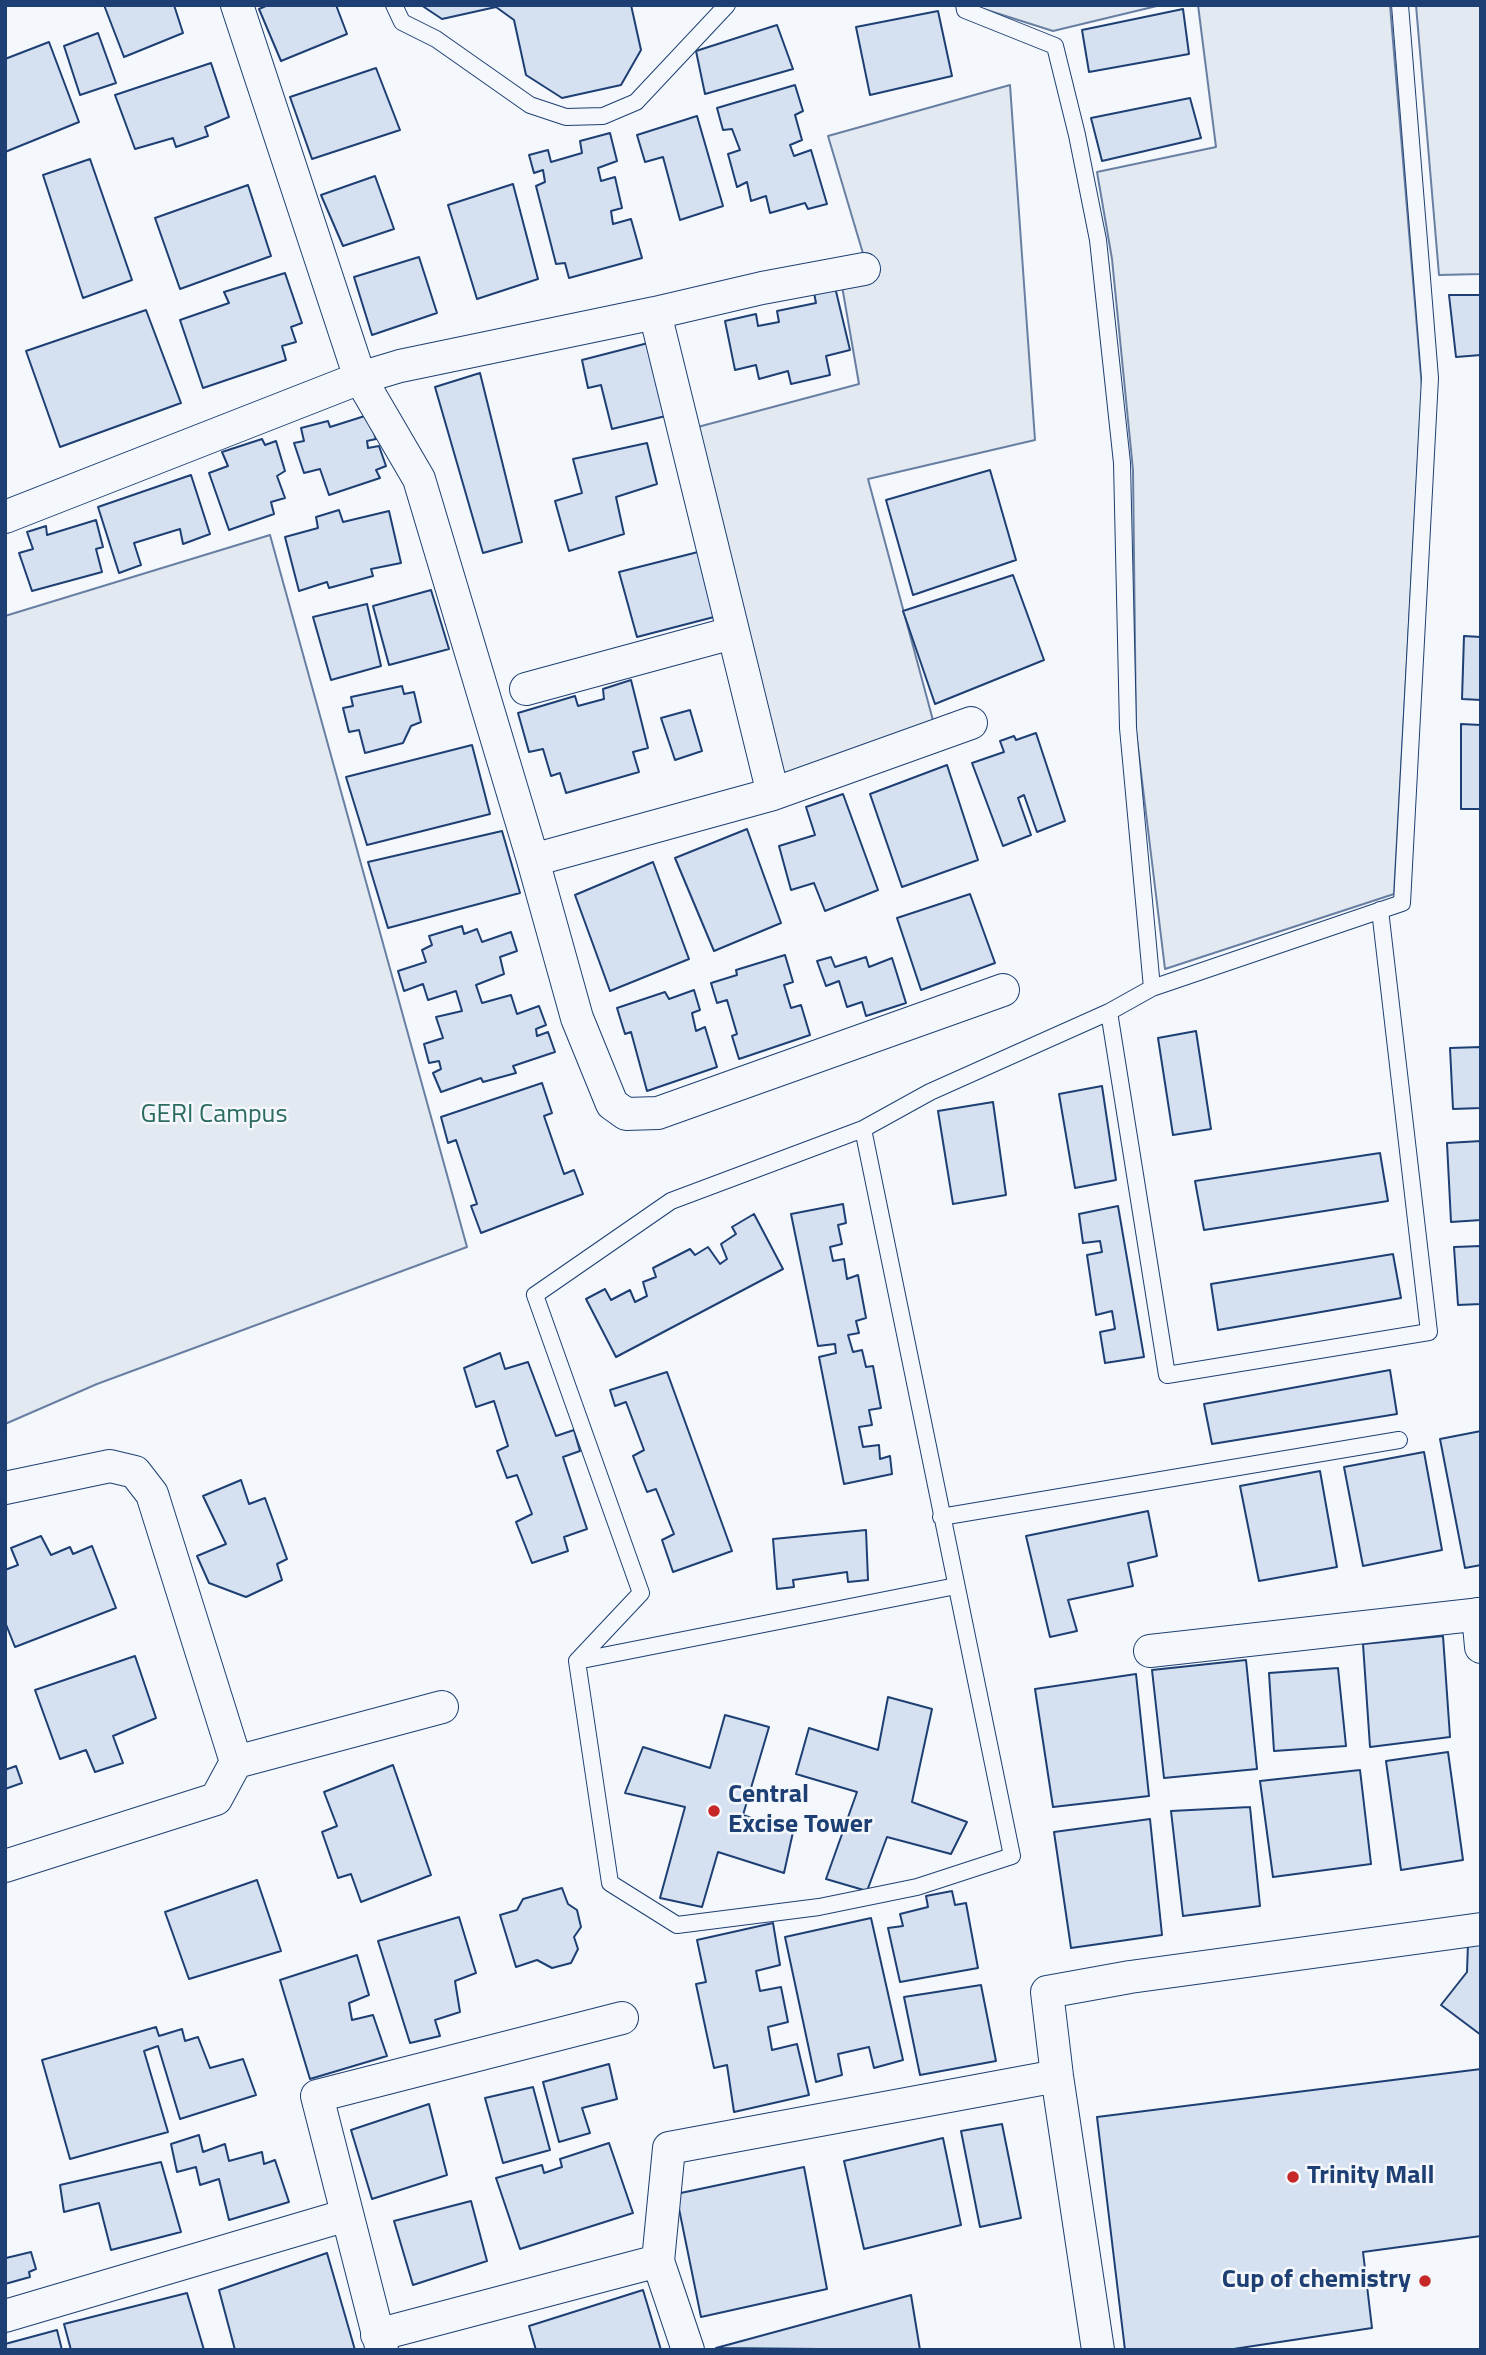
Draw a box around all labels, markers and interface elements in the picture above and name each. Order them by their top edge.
park label: GERI Campus [140,1100,288,1132]
place label: Central Excise Tower [728,1780,873,1842]
marker: Central Excise Tower [706,1803,722,1819]
place label: Trinity Mall [1307,2161,1435,2193]
marker: Trinity Mall [1285,2169,1301,2185]
place label: Cup of chemistry [1222,2265,1411,2297]
marker: Cup of chemistry [1417,2273,1433,2289]

